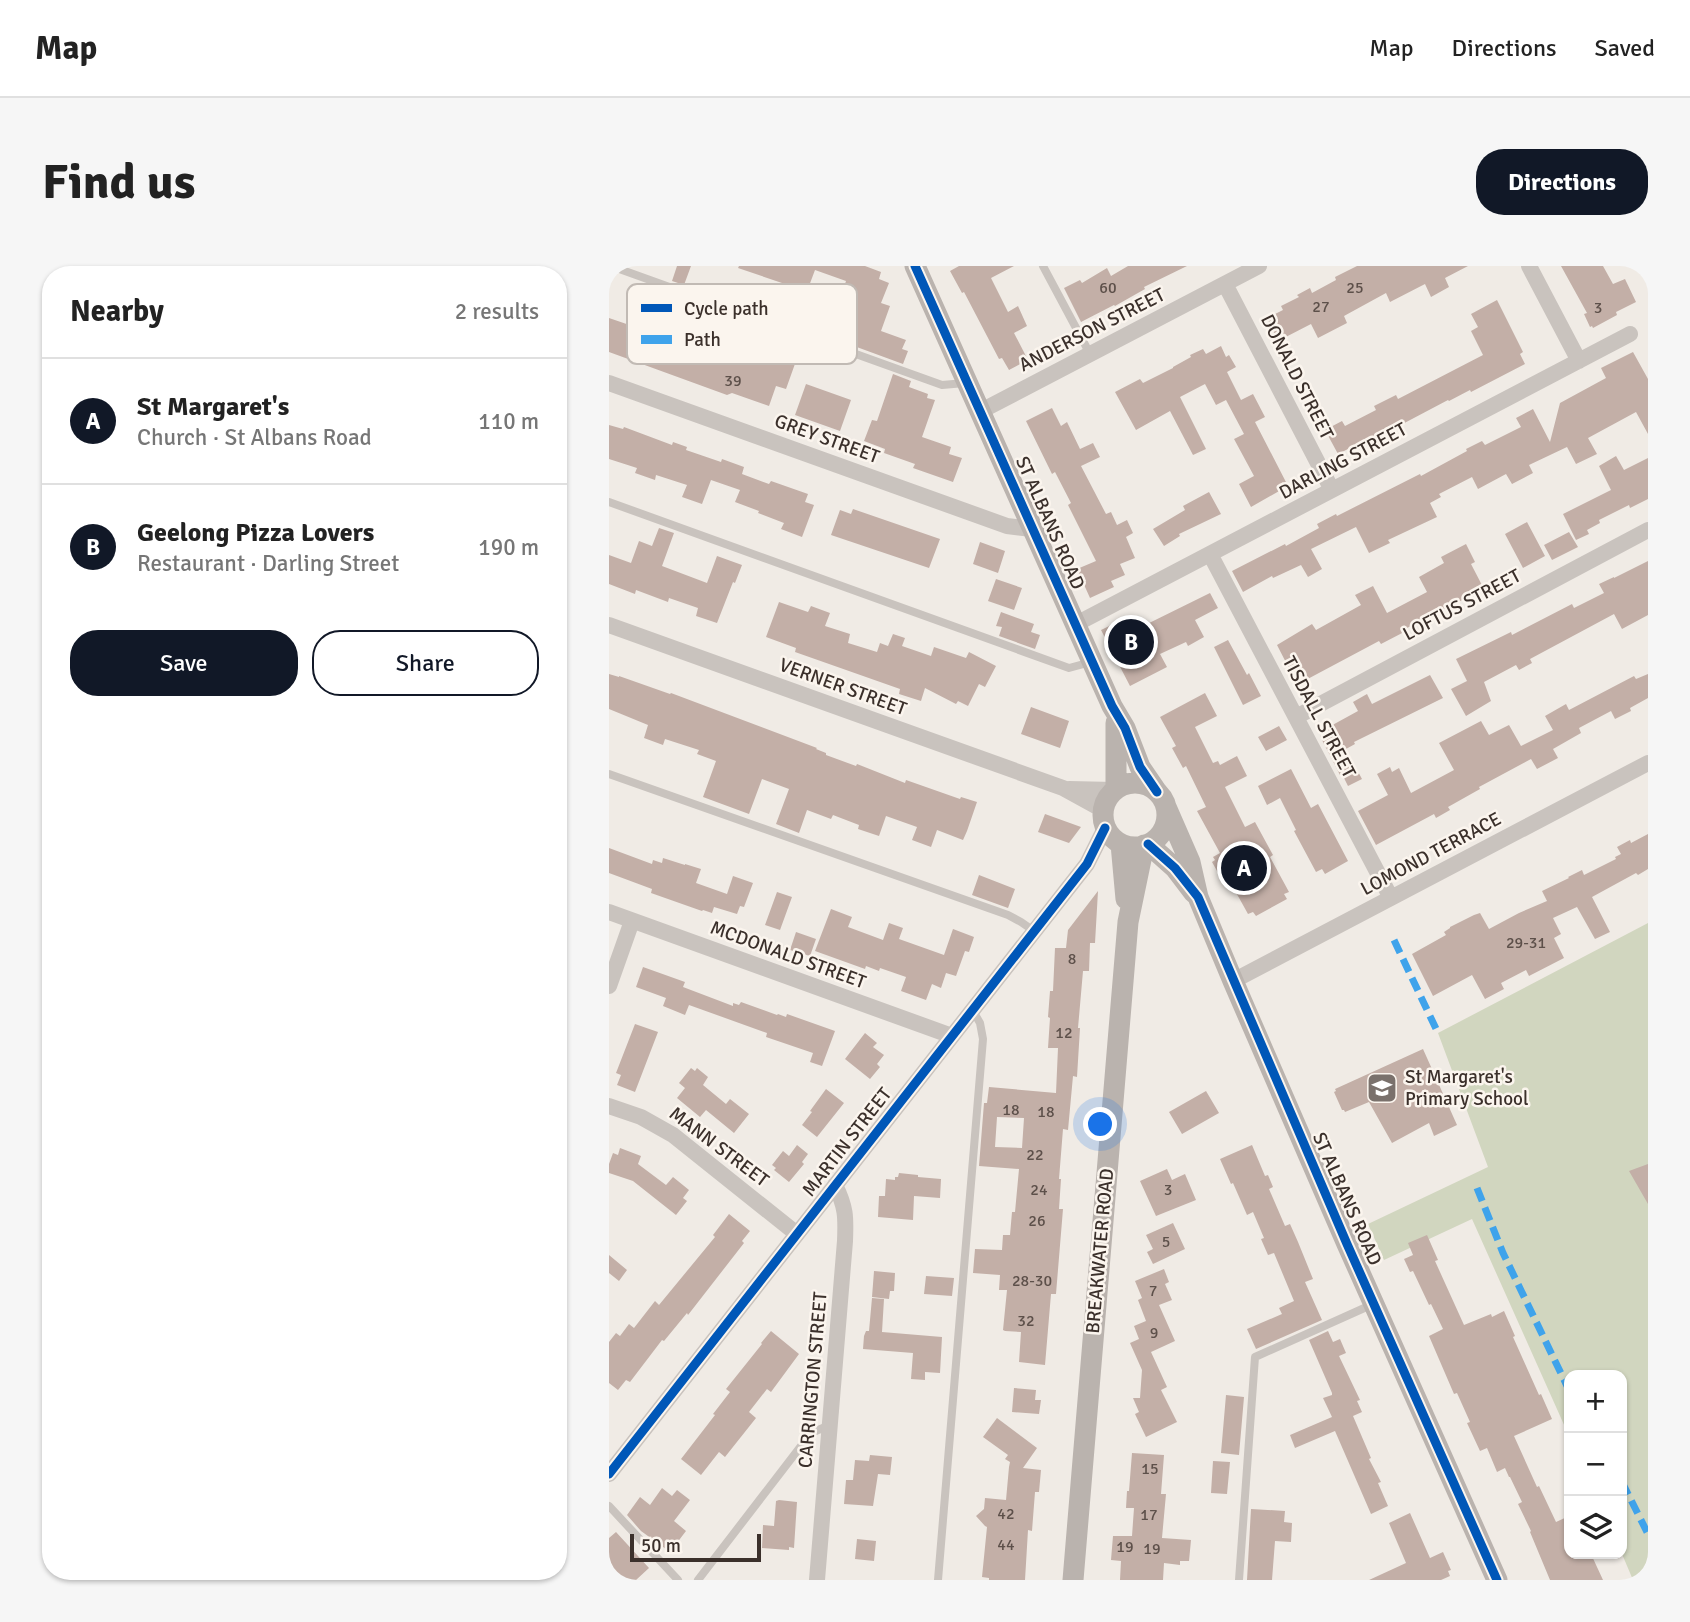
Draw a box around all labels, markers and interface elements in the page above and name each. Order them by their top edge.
text: Map [35,28,97,69]
text: Map [1369,33,1414,63]
text: Directions [1452,33,1557,63]
text: Saved [1595,33,1655,63]
button: Directions [1476,149,1648,215]
text: Find us [42,152,195,212]
house number: 60 [1099,278,1117,298]
house number: 25 [1346,278,1364,298]
street label: ANDERSON STREET [1015,283,1170,377]
legend [627,284,857,364]
text: Nearby [70,293,164,330]
text: 2 results [455,297,539,326]
text: Cycle path [684,297,769,321]
house number: 27 [1312,297,1330,317]
house number: 3 [1594,298,1602,318]
street label: DONALD STREET [1255,310,1339,444]
text: Path [684,328,721,352]
house number: 39 [724,371,742,391]
text: St Margaret's [137,391,289,423]
text: A [86,407,100,436]
text: 110 m [478,407,539,436]
street label: GREY STREET [771,409,883,469]
street label: DARLING STREET [1275,417,1412,505]
text: Church · St Albans Road [137,423,372,452]
street label: ST ALBANS ROAD [1010,453,1090,593]
text: Geelong Pizza Lovers [137,517,374,549]
text: B [86,533,100,562]
text: 190 m [478,533,539,562]
text: Restaurant · Darling Street [137,549,399,578]
street label: LOFTUS STREET [1399,564,1526,646]
pin: B [1108,616,1154,668]
button: Save [70,630,298,696]
button: Share [312,630,539,696]
street label: TISDALL STREET [1277,652,1361,783]
street label: VERNER STREET [776,653,911,721]
street label: LOMOND TERRACE [1357,807,1505,901]
pin: A [1221,842,1267,894]
street label: MCDONALD STREET [707,916,870,995]
house number: 29-31 [1506,933,1546,953]
house number: 8 [1068,949,1076,969]
house number: 12 [1055,1023,1073,1043]
place label: St Margaret's Primary School [1405,1065,1528,1111]
school or university icon: St Margaret's Primary School [1365,1071,1399,1105]
street label: MARTIN STREET [797,1082,897,1201]
house number: 18 [1002,1100,1020,1120]
street label: MANN STREET [664,1102,774,1193]
house number: 18 [1037,1102,1055,1122]
your location [1083,1107,1117,1141]
street label: ST ALBANS ROAD [1307,1129,1387,1269]
house number: 22 [1026,1145,1044,1165]
street label: BREAKWATER ROAD [1081,1167,1119,1335]
house number: 24 [1030,1180,1048,1200]
house number: 3 [1164,1180,1172,1200]
house number: 26 [1028,1211,1046,1231]
house number: 5 [1162,1232,1170,1252]
house number: 28-30 [1012,1271,1052,1291]
house number: 7 [1149,1281,1157,1301]
street label: CARRINGTON STREET [793,1290,833,1469]
house number: 32 [1017,1311,1035,1331]
house number: 9 [1150,1323,1158,1343]
map controls [1564,1370,1627,1559]
button: + [1564,1370,1627,1433]
button: − [1564,1433,1627,1496]
house number: 15 [1141,1459,1159,1479]
button: layers [1564,1496,1627,1559]
house number: 42 [997,1504,1015,1524]
house number: 17 [1140,1505,1158,1525]
scale bar [630,1531,761,1563]
text: 50 m [641,1534,681,1558]
house number: 44 [997,1535,1015,1555]
house number: 19 [1116,1537,1134,1557]
house number: 19 [1143,1539,1161,1559]

